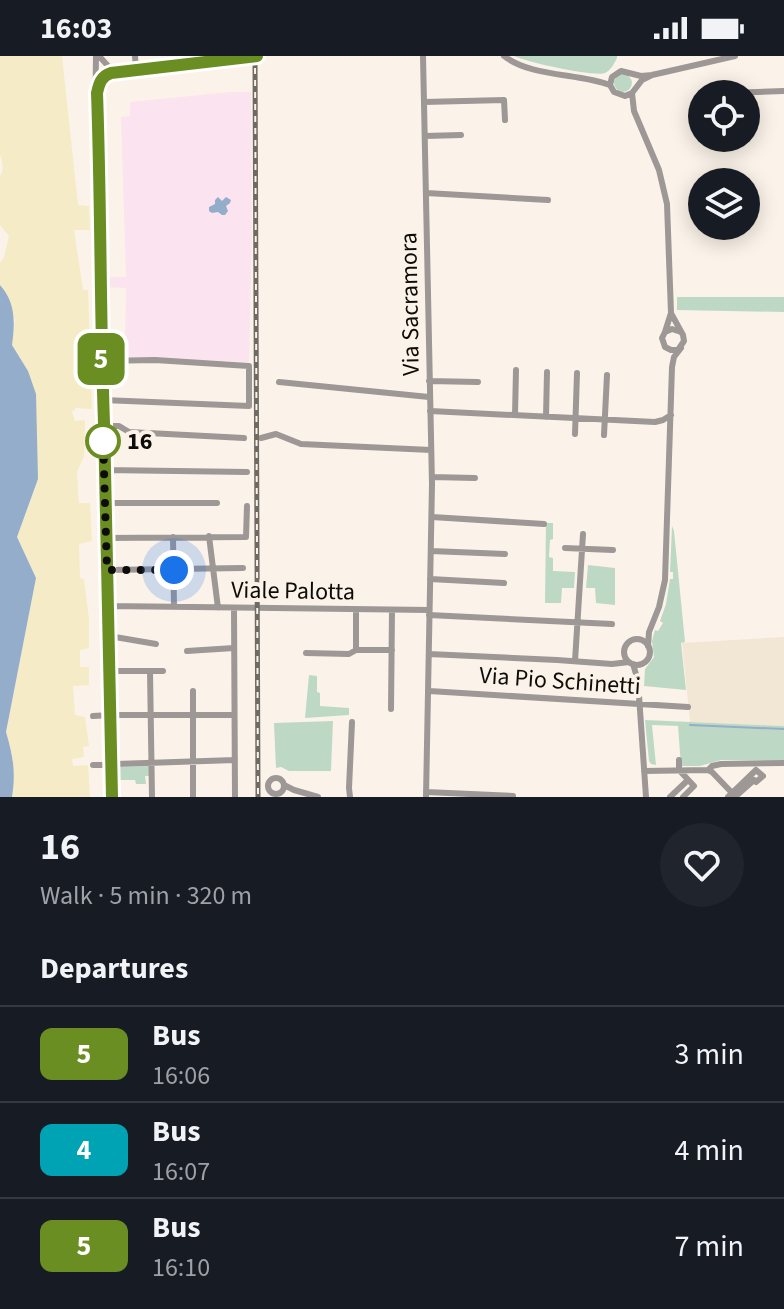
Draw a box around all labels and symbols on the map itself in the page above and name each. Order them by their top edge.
street label: Via Sacramora [391,232,429,376]
line badge: 5 [75,333,127,385]
marker: 16 [86,424,120,458]
place label: 16 [127,424,152,459]
your location [154,550,194,590]
street label: Viale Palotta [231,572,355,610]
street label: Via Pio Schinetti [478,658,642,704]

